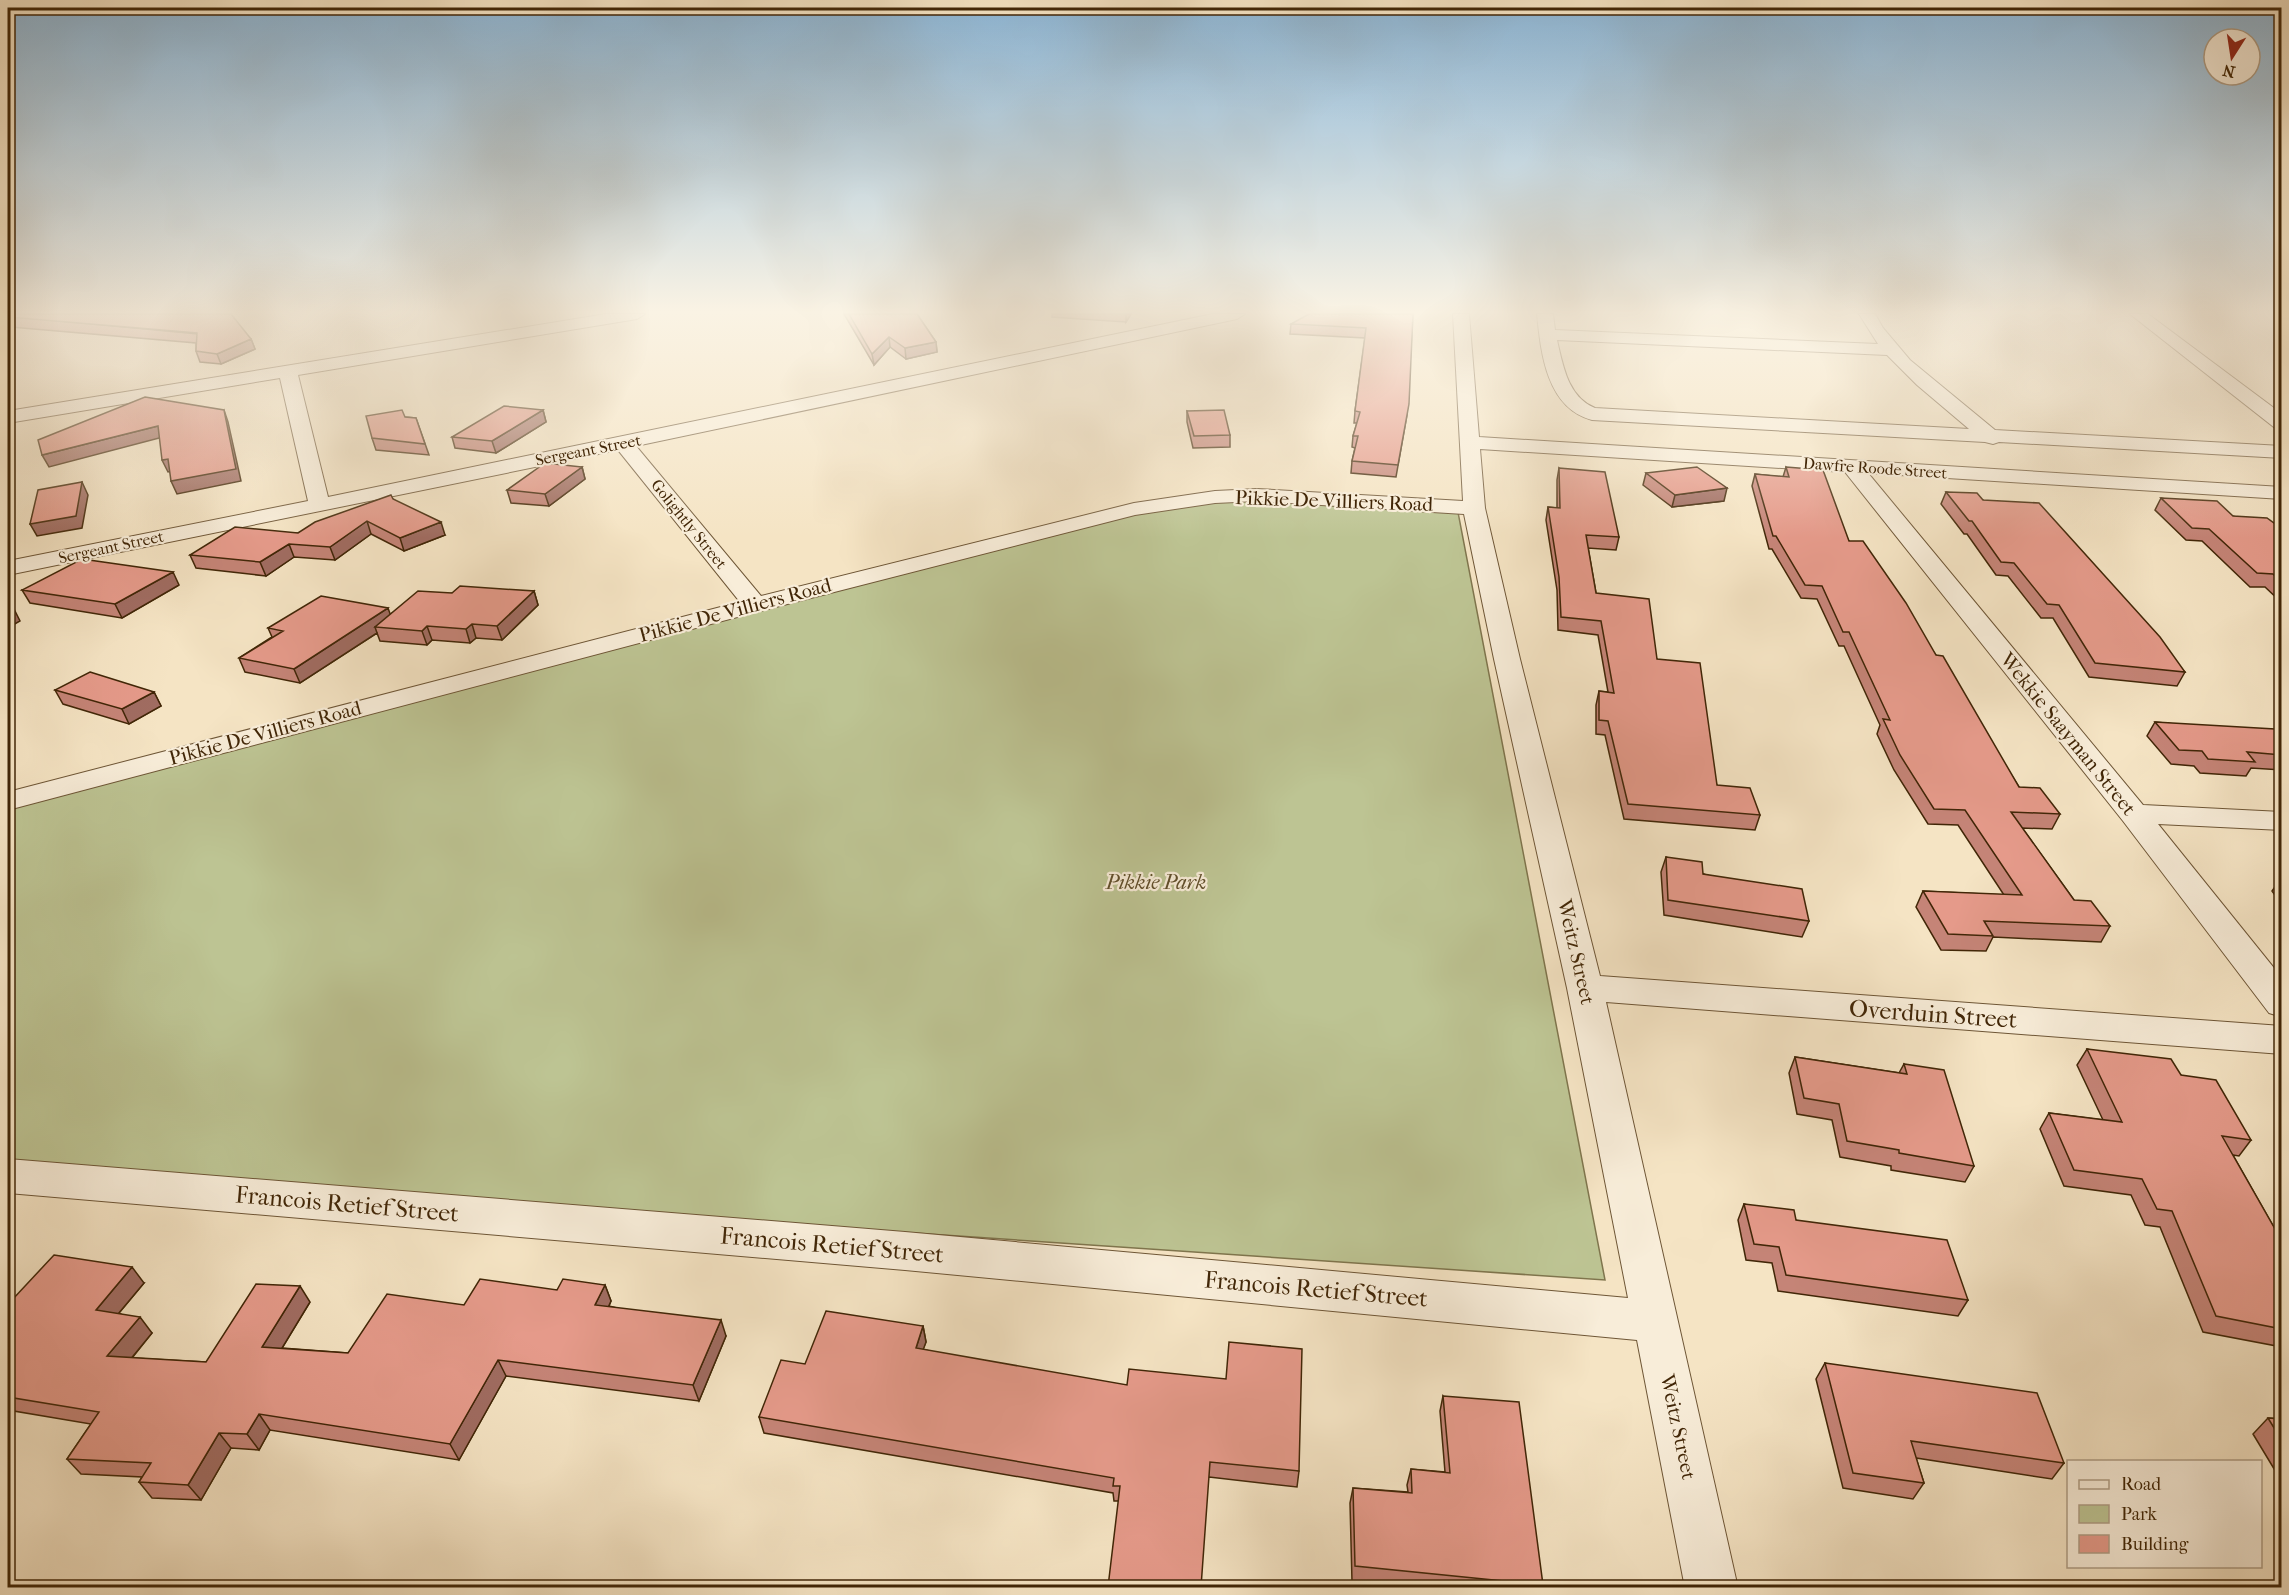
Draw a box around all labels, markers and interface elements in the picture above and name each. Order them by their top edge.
north arrow [2202,27,2262,87]
text: N [2220,60,2237,82]
street label: Sergeant Street [534,430,643,470]
street label: Dawfre Roode Street [1802,453,1948,483]
street label: Golightly Street [647,475,731,573]
street label: Pikkie De Villiers Road [1235,486,1435,516]
street label: Sergeant Street [57,526,166,567]
street label: Pikkie De Villiers Road [636,573,835,647]
street label: Wekkie Saayman Street [1995,647,2141,820]
street label: Pikkie De Villiers Road [166,696,365,770]
park label: Pikkie Park [1105,871,1206,894]
street label: Weitz Street [1553,896,1599,1007]
street label: Overduin Street [1848,994,2018,1034]
street label: Francois Retief Street [234,1180,460,1228]
street label: Francois Retief Street [719,1221,945,1269]
street label: Francois Retief Street [1203,1265,1429,1313]
street label: Weitz Street [1655,1371,1700,1482]
legend [2067,1460,2262,1568]
text: Road [2121,1474,2161,1495]
text: Park [2121,1504,2158,1525]
text: Building [2121,1534,2189,1555]

